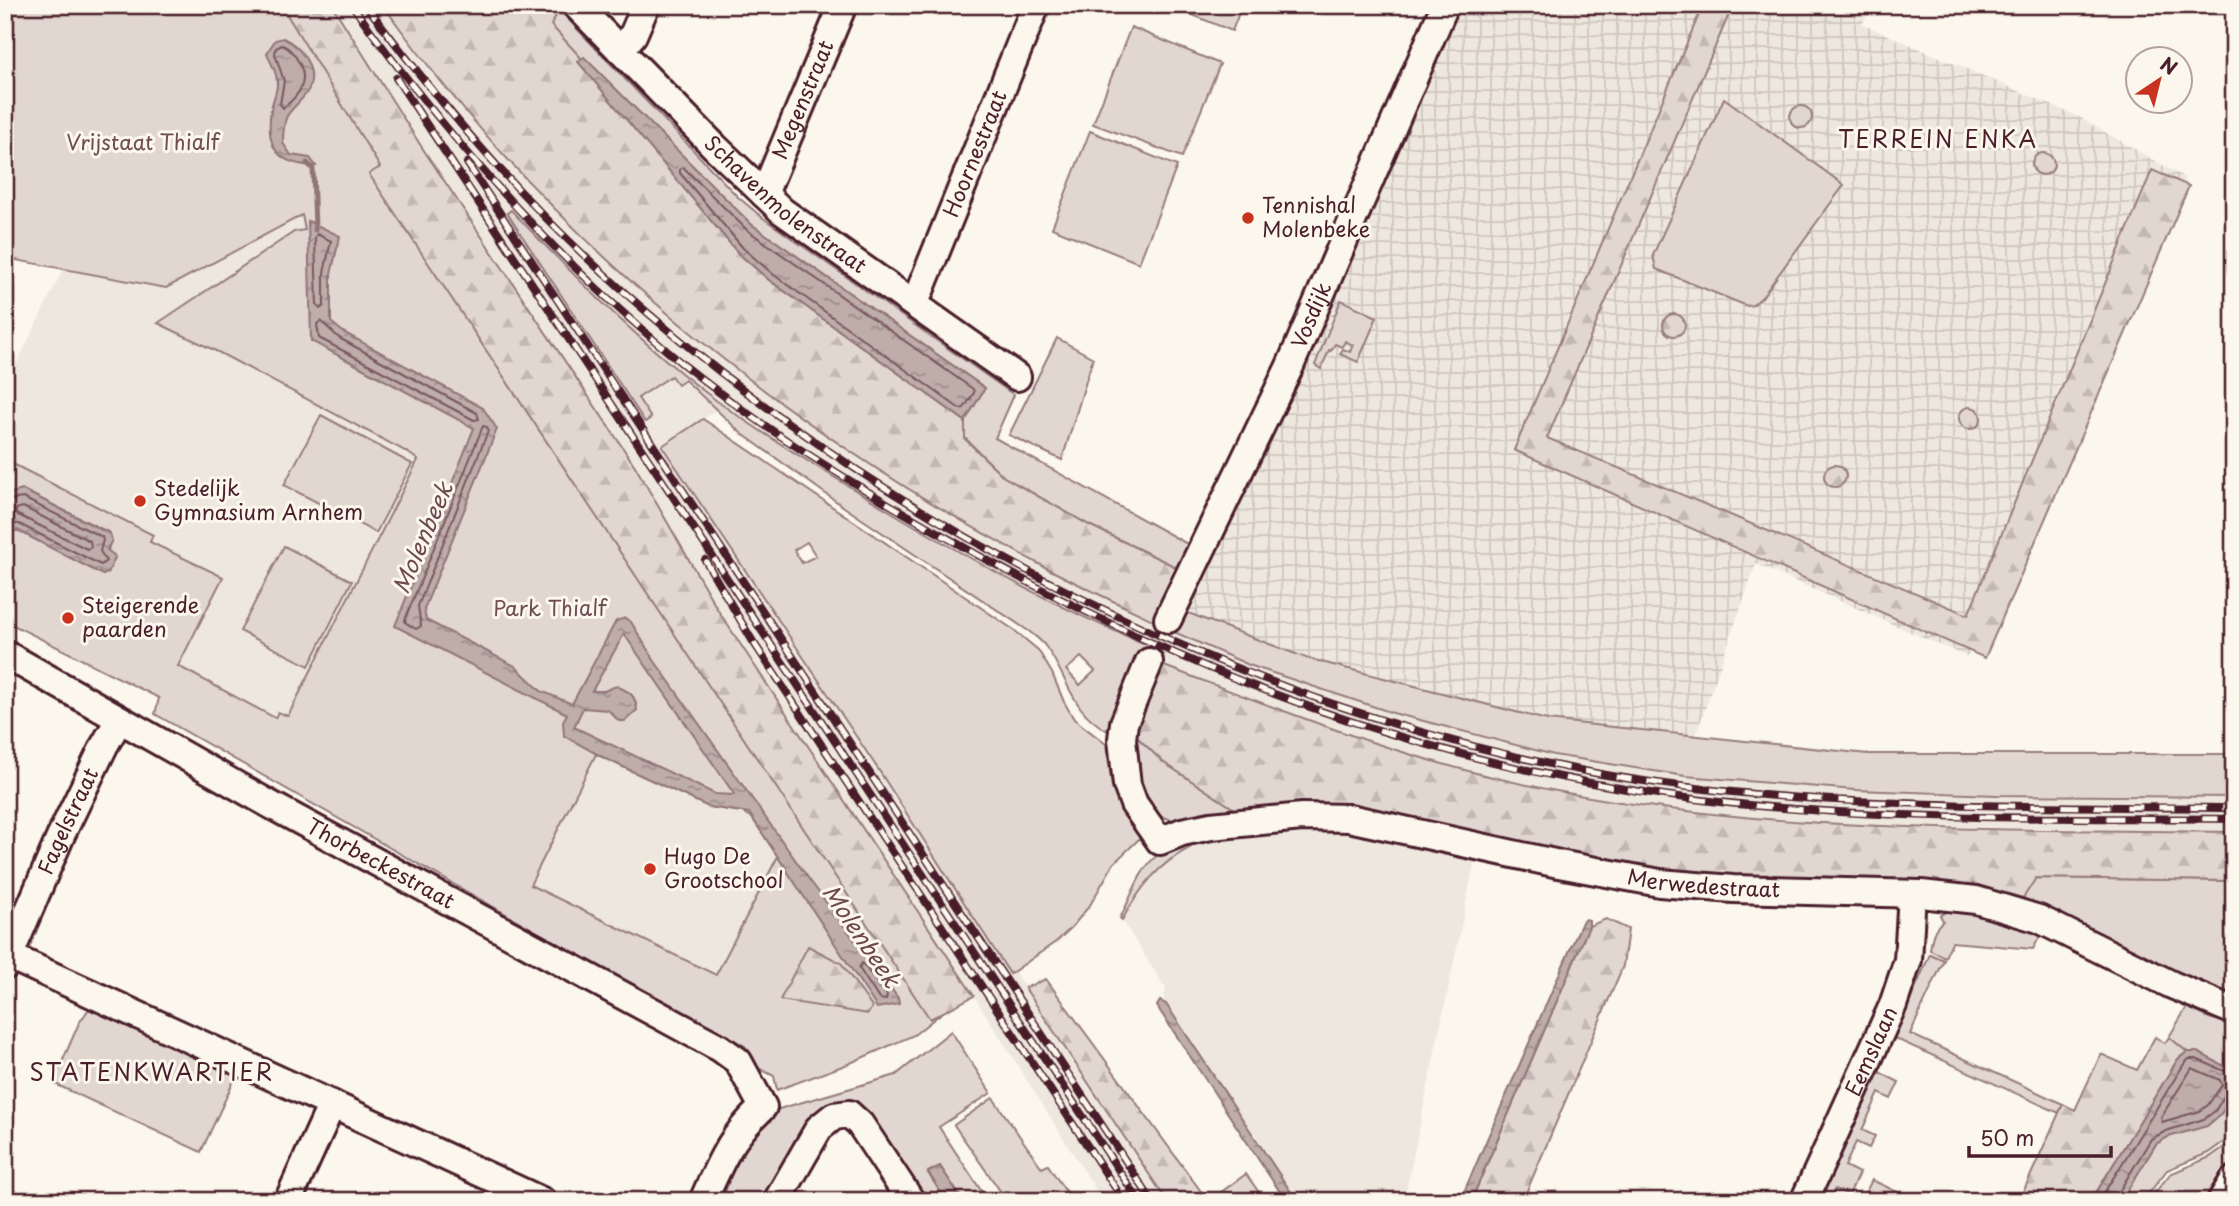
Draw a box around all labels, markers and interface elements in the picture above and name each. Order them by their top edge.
street label: Megenstraat [762,35,841,164]
north arrow [2124,46,2194,116]
text: N [2155,49,2184,81]
street label: Hoornestraat [934,85,1014,221]
district label: TERREIN ENKA [1838,121,2038,156]
park label: Vrijstaat Thialf [67,125,221,157]
street label: Schavenmolenstraat [698,127,874,280]
place label: Tennishal Molenbeke [1262,188,1370,244]
marker: Tennishal Molenbeke [1240,210,1256,226]
street label: Vosdijk [1282,276,1338,353]
place label: Stedelijk Gymnasium Arnhem [154,471,363,527]
water label: Molenbeek [382,475,461,599]
marker: Stedelijk Gymnasium Arnhem [132,493,148,509]
place label: Steigerende paarden [82,588,199,644]
park label: Park Thialf [493,591,608,623]
marker: Steigerende paarden [60,610,76,626]
street label: Fagelstraat [28,762,105,879]
street label: Thorbeckestraat [301,809,461,916]
place label: Hugo De Grootschool [664,839,784,895]
street label: Merwedestraat [1625,859,1781,904]
marker: Hugo De Grootschool [642,861,658,877]
water label: Molenbeek [815,876,910,995]
street label: Eemslaan [1836,1001,1904,1101]
district label: STATENKWARTIER [30,1054,274,1089]
scale bar [1969,1115,2111,1159]
text: 50 m [1980,1121,2034,1153]

